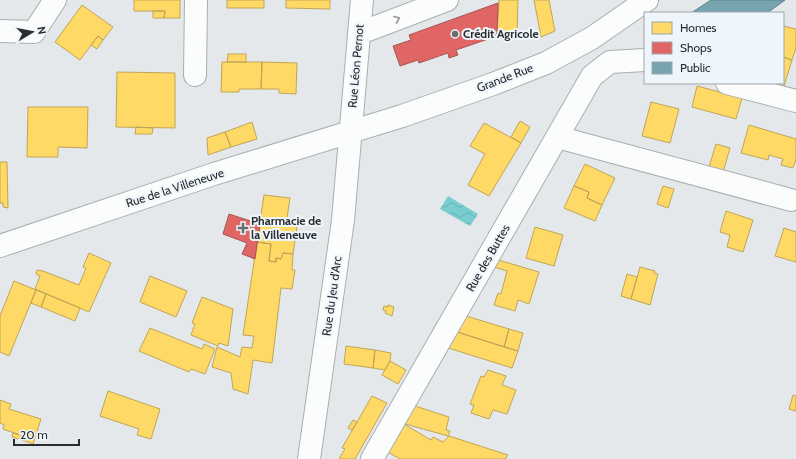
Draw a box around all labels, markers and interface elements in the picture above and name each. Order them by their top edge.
north arrow [12,12,52,52]
legend [644,12,784,84]
one-way arrow [393,16,400,24]
text: Homes [680,20,717,35]
street label: Rue Léon Pernot [344,23,367,109]
text: N [34,25,49,35]
place label: Crédit Agricole [463,26,539,41]
marker: Crédit Agricole [450,29,460,39]
text: Shops [680,40,712,55]
street label: Grande Rue [474,60,535,95]
text: Public [680,60,711,75]
street label: Rue de la Villeneuve [124,165,226,210]
place label: Pharmacie de la Villeneuve [251,213,321,242]
street label: Rue des Buttes [462,221,513,294]
marker: Pharmacie de la Villeneuve [238,223,248,233]
street label: Rue du Jeu d'Arc [318,254,345,337]
scale bar [14,421,79,447]
text: 20 m [20,427,48,442]

